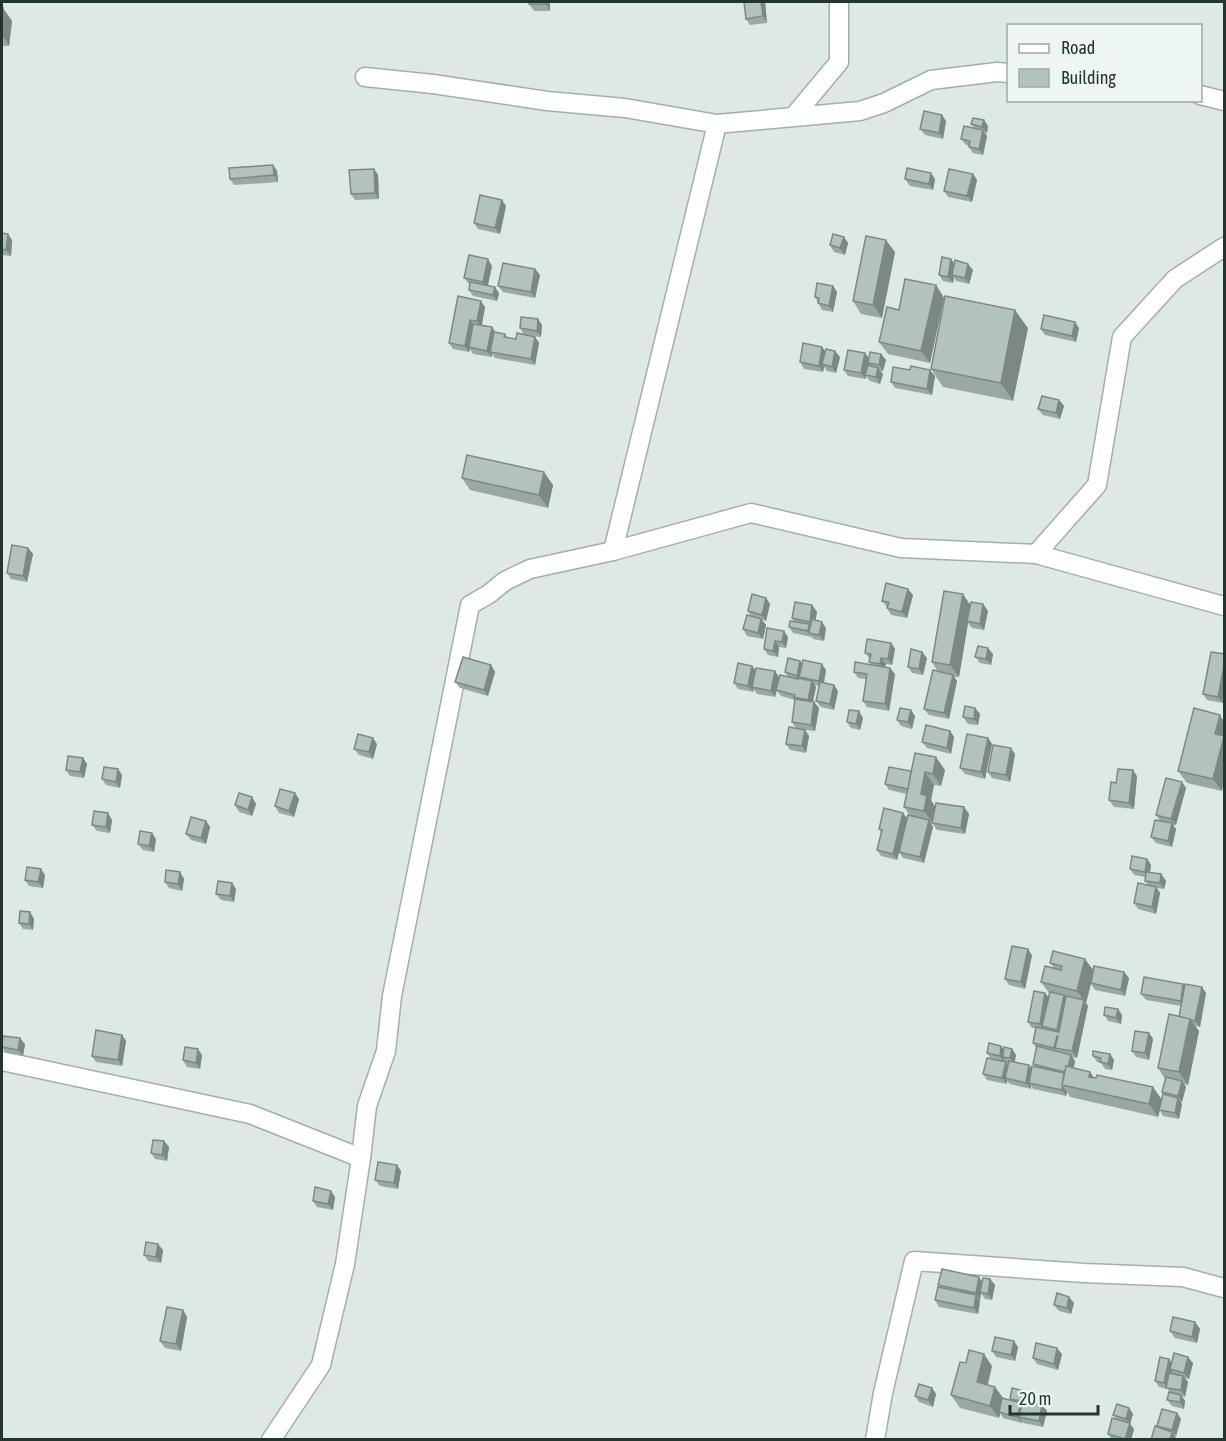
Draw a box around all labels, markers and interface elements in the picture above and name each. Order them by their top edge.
legend [1007,24,1202,102]
text: Road [1061,37,1095,58]
text: Building [1061,67,1116,88]
scale bar [1010,1378,1098,1416]
text: 20 m [1019,1388,1051,1409]

